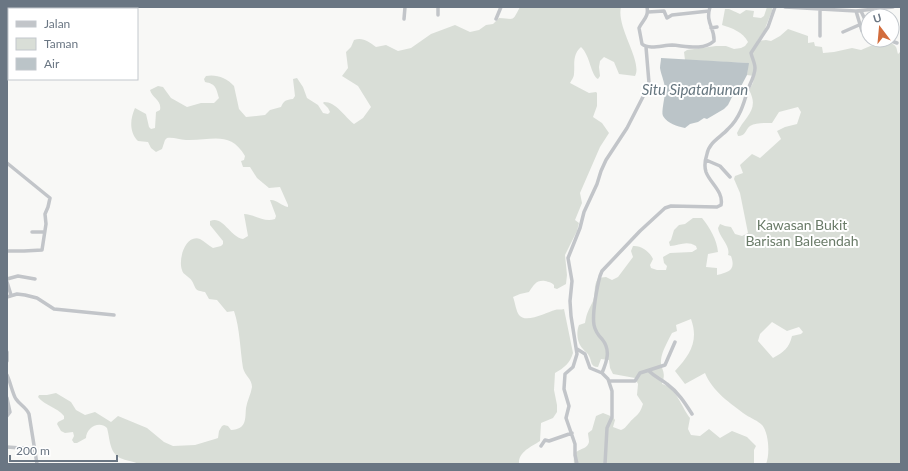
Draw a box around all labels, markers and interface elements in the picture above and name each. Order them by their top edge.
legend [8,8,138,80]
north arrow [860,8,900,48]
text: U [871,11,883,25]
text: Jalan [44,16,70,31]
text: Taman [44,36,78,51]
text: Air [44,56,60,71]
water label: Situ Sipatahunan [642,80,748,98]
park label: Kawasan Bukit Barisan Baleendah [745,216,859,249]
scale bar [10,437,117,463]
text: 200 m [16,443,50,458]

